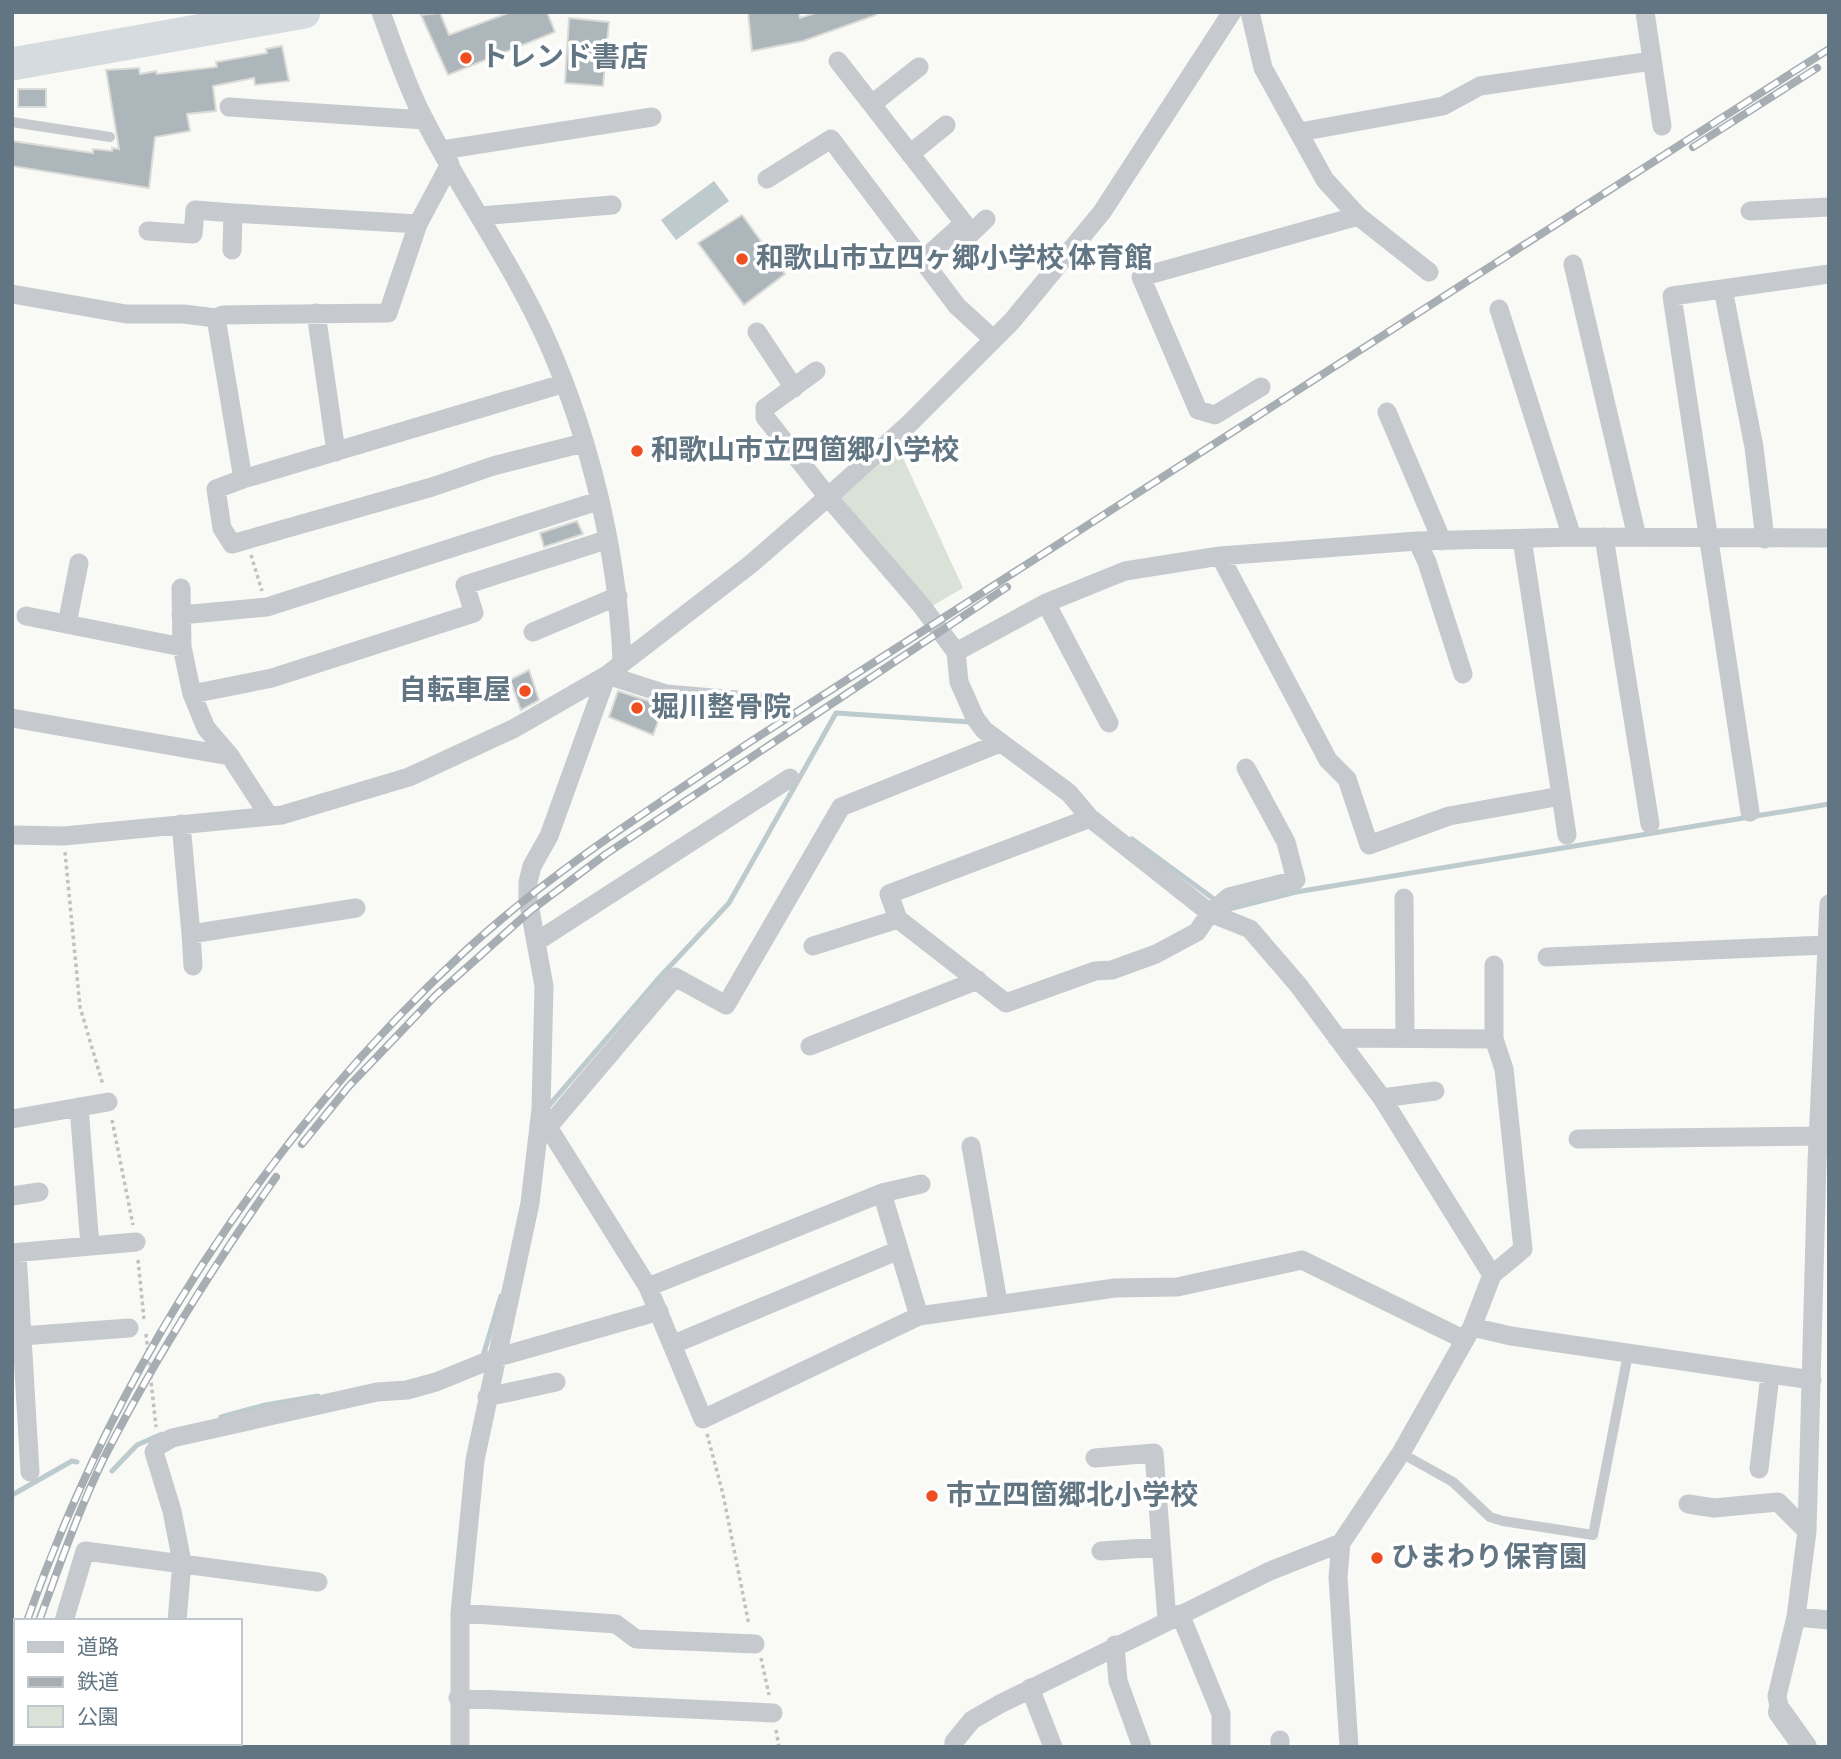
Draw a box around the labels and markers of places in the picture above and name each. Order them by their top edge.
place label: トレンド書店 [480,41,648,72]
marker: トレンド書店 [458,50,474,66]
place label: 和歌山市立四ヶ郷小学校 体育館 [756,243,1152,273]
marker: 和歌山市立四ヶ郷小学校 体育館 [734,251,750,267]
place label: 和歌山市立四箇郷小学校 [651,434,959,465]
marker: 和歌山市立四箇郷小学校 [629,443,645,459]
place label: 自転車屋 [399,675,511,705]
marker: 自転車屋 [517,683,533,699]
place label: 堀川整骨院 [651,692,791,722]
marker: 堀川整骨院 [629,700,645,716]
place label: 市立四箇郷北小学校 [946,1479,1198,1510]
marker: 市立四箇郷北小学校 [924,1488,940,1504]
place label: ひまわり保育園 [1391,1542,1587,1572]
marker: ひまわり保育園 [1369,1550,1385,1566]

